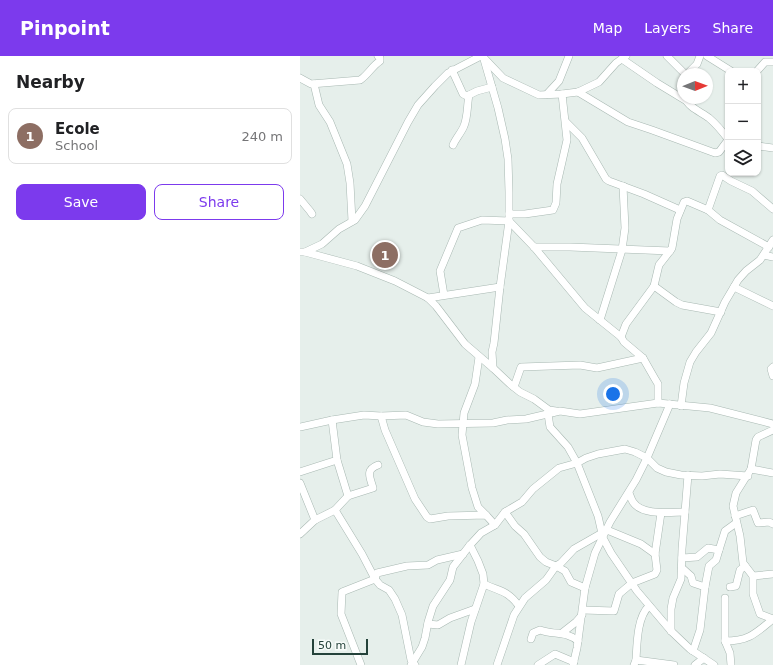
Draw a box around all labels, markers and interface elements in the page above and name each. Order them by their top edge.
text: Pinpoint [20,17,110,39]
text: Map [593,20,622,36]
text: Layers [644,20,691,36]
text: Share [713,20,753,36]
north arrow [677,68,713,104]
map controls [725,68,761,176]
button: + [725,68,761,104]
text: Nearby [16,72,85,92]
button: − [725,104,761,140]
text: Ecole [55,120,100,138]
text: 1 [25,129,35,144]
text: 240 m [241,129,283,144]
text: School [55,138,98,153]
button: layers [725,140,761,176]
button: Save [16,184,146,220]
button: Share [154,184,284,220]
pin: 1 [372,240,398,270]
your location [603,384,623,404]
scale bar [312,637,368,656]
text: 50 m [318,639,346,652]

